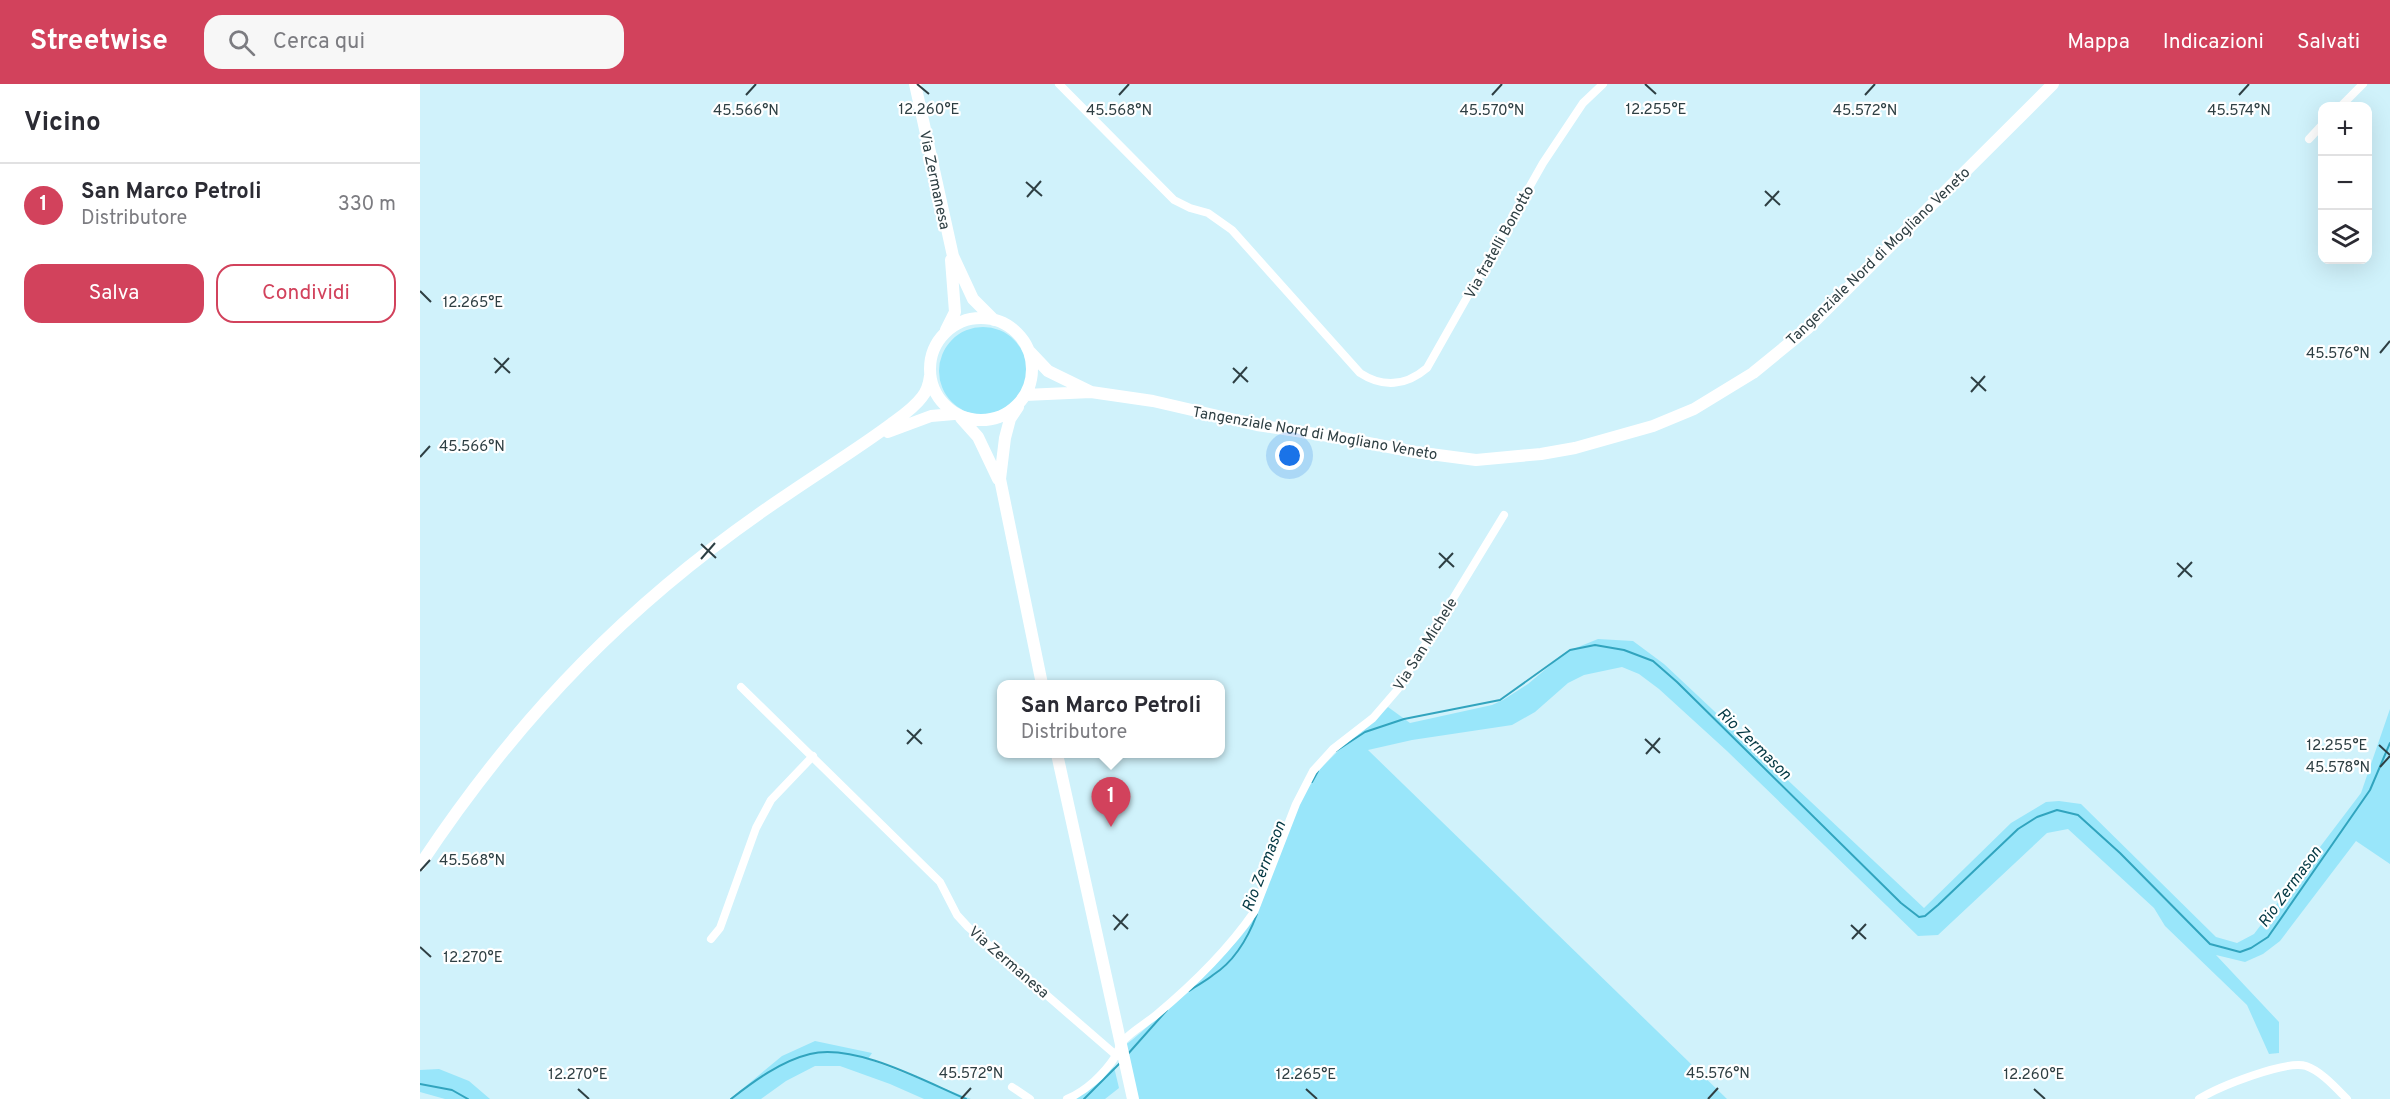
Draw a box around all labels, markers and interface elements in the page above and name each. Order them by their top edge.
search box [204,15,624,69]
text: Streetwise [30,24,168,60]
icon: search [225,26,258,59]
text: Cerca qui [273,29,365,56]
text: Mappa [2067,29,2130,56]
text: Indicazioni [2163,29,2264,56]
text: Salvati [2297,29,2360,56]
text: 12.260°E [898,101,960,120]
text: 12.255°E [1625,101,1687,120]
text: 45.566°N [713,102,779,121]
text: 45.568°N [1086,102,1152,121]
text: 45.570°N [1460,102,1524,121]
text: 45.572°N [1833,102,1897,121]
text: 45.574°N [2207,102,2271,121]
map controls [2318,102,2372,264]
button: + [2318,102,2372,156]
text: Vicino [24,107,101,140]
street label: Via Zermanesa [914,129,953,232]
button: − [2318,156,2372,210]
street label: Tangenziale Nord di Mogliano Veneto [1783,164,1975,350]
text: San Marco Petroli [81,179,261,206]
street label: Via fratelli Bonotto [1461,183,1539,303]
text: 1 [40,192,48,218]
text: 330 m [338,192,396,218]
text: Distributore [81,206,187,232]
button: layers [2318,210,2372,264]
button: Salva [24,264,204,323]
button: Condividi [216,264,396,323]
text: 12.265°E [443,294,503,313]
text: 45.576°N [2306,345,2370,364]
street label: Tangenziale Nord di Mogliano Veneto [1191,404,1439,465]
text: 45.566°N [439,438,505,457]
your location [1275,441,1304,470]
street label: Via San Michele [1390,595,1462,695]
popup [997,680,1225,758]
text: San Marco Petroli [1021,693,1201,720]
water label: Rio Zermason [1712,704,1795,785]
text: Distributore [1021,720,1127,746]
text: 12.255°E [2306,737,2368,756]
text: 45.578°N [2306,759,2370,778]
pin: 1 [1092,778,1130,827]
water label: Rio Zermason [1238,818,1291,915]
water label: Rio Zermason [2254,842,2327,932]
text: 45.568°N [439,852,505,871]
street label: Via Zermanesa [964,923,1052,1003]
text: 12.270°E [443,949,503,968]
text: 45.572°N [939,1065,1003,1084]
text: 45.576°N [1686,1065,1750,1084]
text: 12.270°E [548,1066,608,1085]
text: 12.265°E [1276,1066,1336,1085]
text: 12.260°E [2003,1066,2065,1085]

